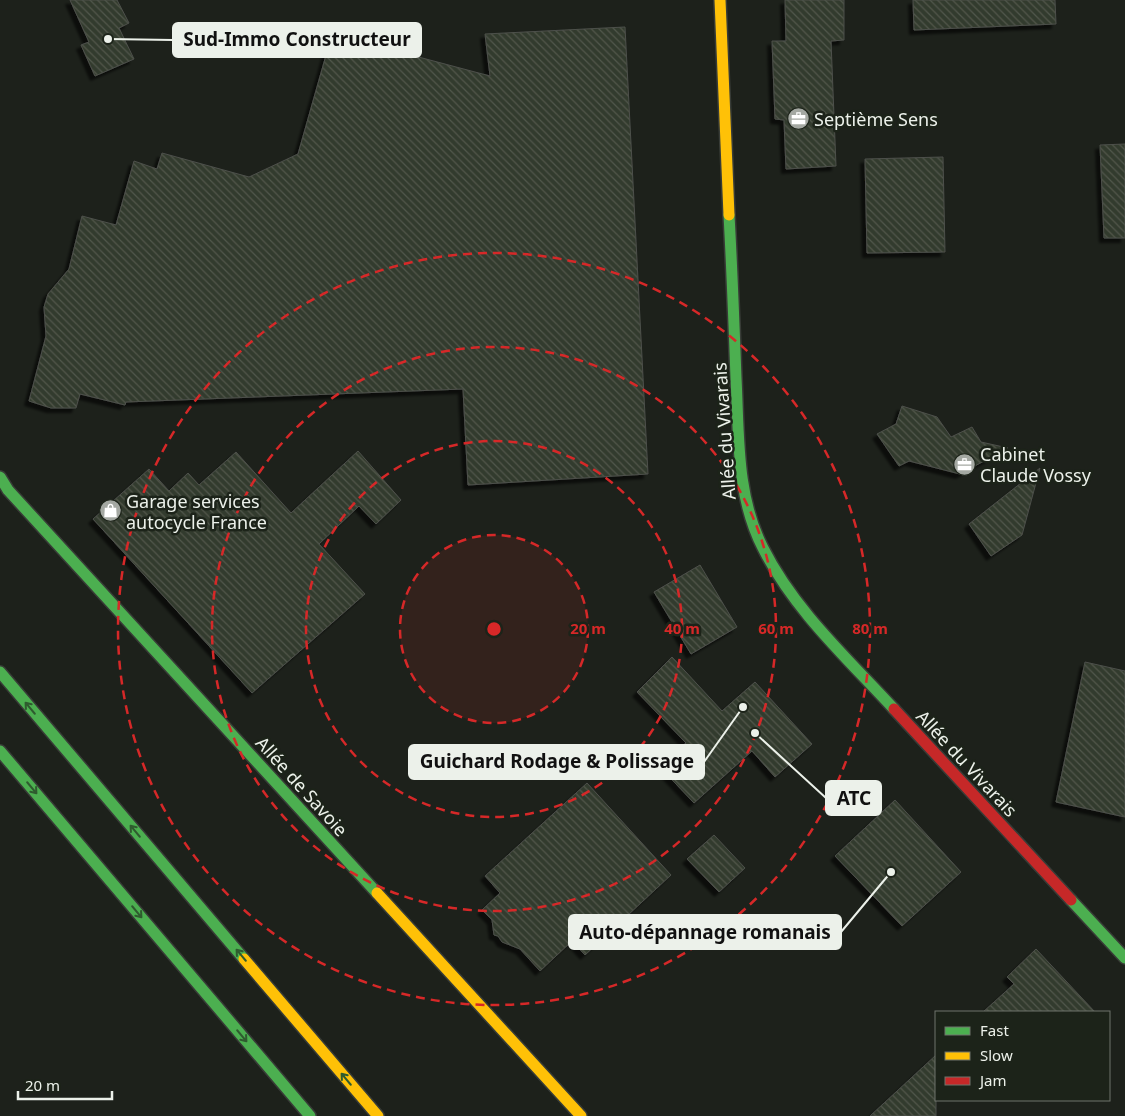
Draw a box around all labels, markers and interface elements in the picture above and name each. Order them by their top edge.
callout: Sud-Immo Constructeur [173,23,421,57]
text: Sud-Immo Constructeur [183,26,411,52]
office icon: Septième Sens [786,107,810,131]
place label: Septième Sens [814,107,938,131]
street label: Allée du Vivarais [707,361,741,501]
place label: Cabinet Claude Vossy [980,442,1092,487]
office icon: Cabinet Claude Vossy [952,452,976,476]
place label: Garage services autocycle France [126,489,267,534]
shop icon: Garage services autocycle France [98,499,122,523]
text: 20 m [570,618,606,638]
text: 40 m [664,618,700,638]
text: 60 m [758,618,794,638]
text: 80 m [852,618,888,638]
centre of rings [485,620,503,638]
one-way arrow [24,701,36,714]
street label: Allée du Vivarais [911,704,1023,822]
street label: Allée de Savoie [251,731,353,841]
callout: Guichard Rodage & Polissage [409,745,704,779]
text: Guichard Rodage & Polissage [420,748,694,774]
callout: ATC [826,781,881,815]
one-way arrow [26,782,37,795]
text: ATC [837,785,871,811]
one-way arrow [130,825,141,838]
one-way arrow [131,905,142,918]
callout: Auto-dépannage romanais [569,915,841,949]
text: Auto-dépannage romanais [579,919,831,945]
one-way arrow [235,949,246,962]
legend [935,1011,1110,1101]
text: Fast [980,1020,1009,1040]
one-way arrow [237,1029,248,1042]
text: Slow [980,1045,1013,1065]
scale bar [18,1068,111,1100]
text: Jam [978,1070,1007,1090]
one-way arrow [341,1073,352,1086]
text: 20 m [25,1075,60,1095]

